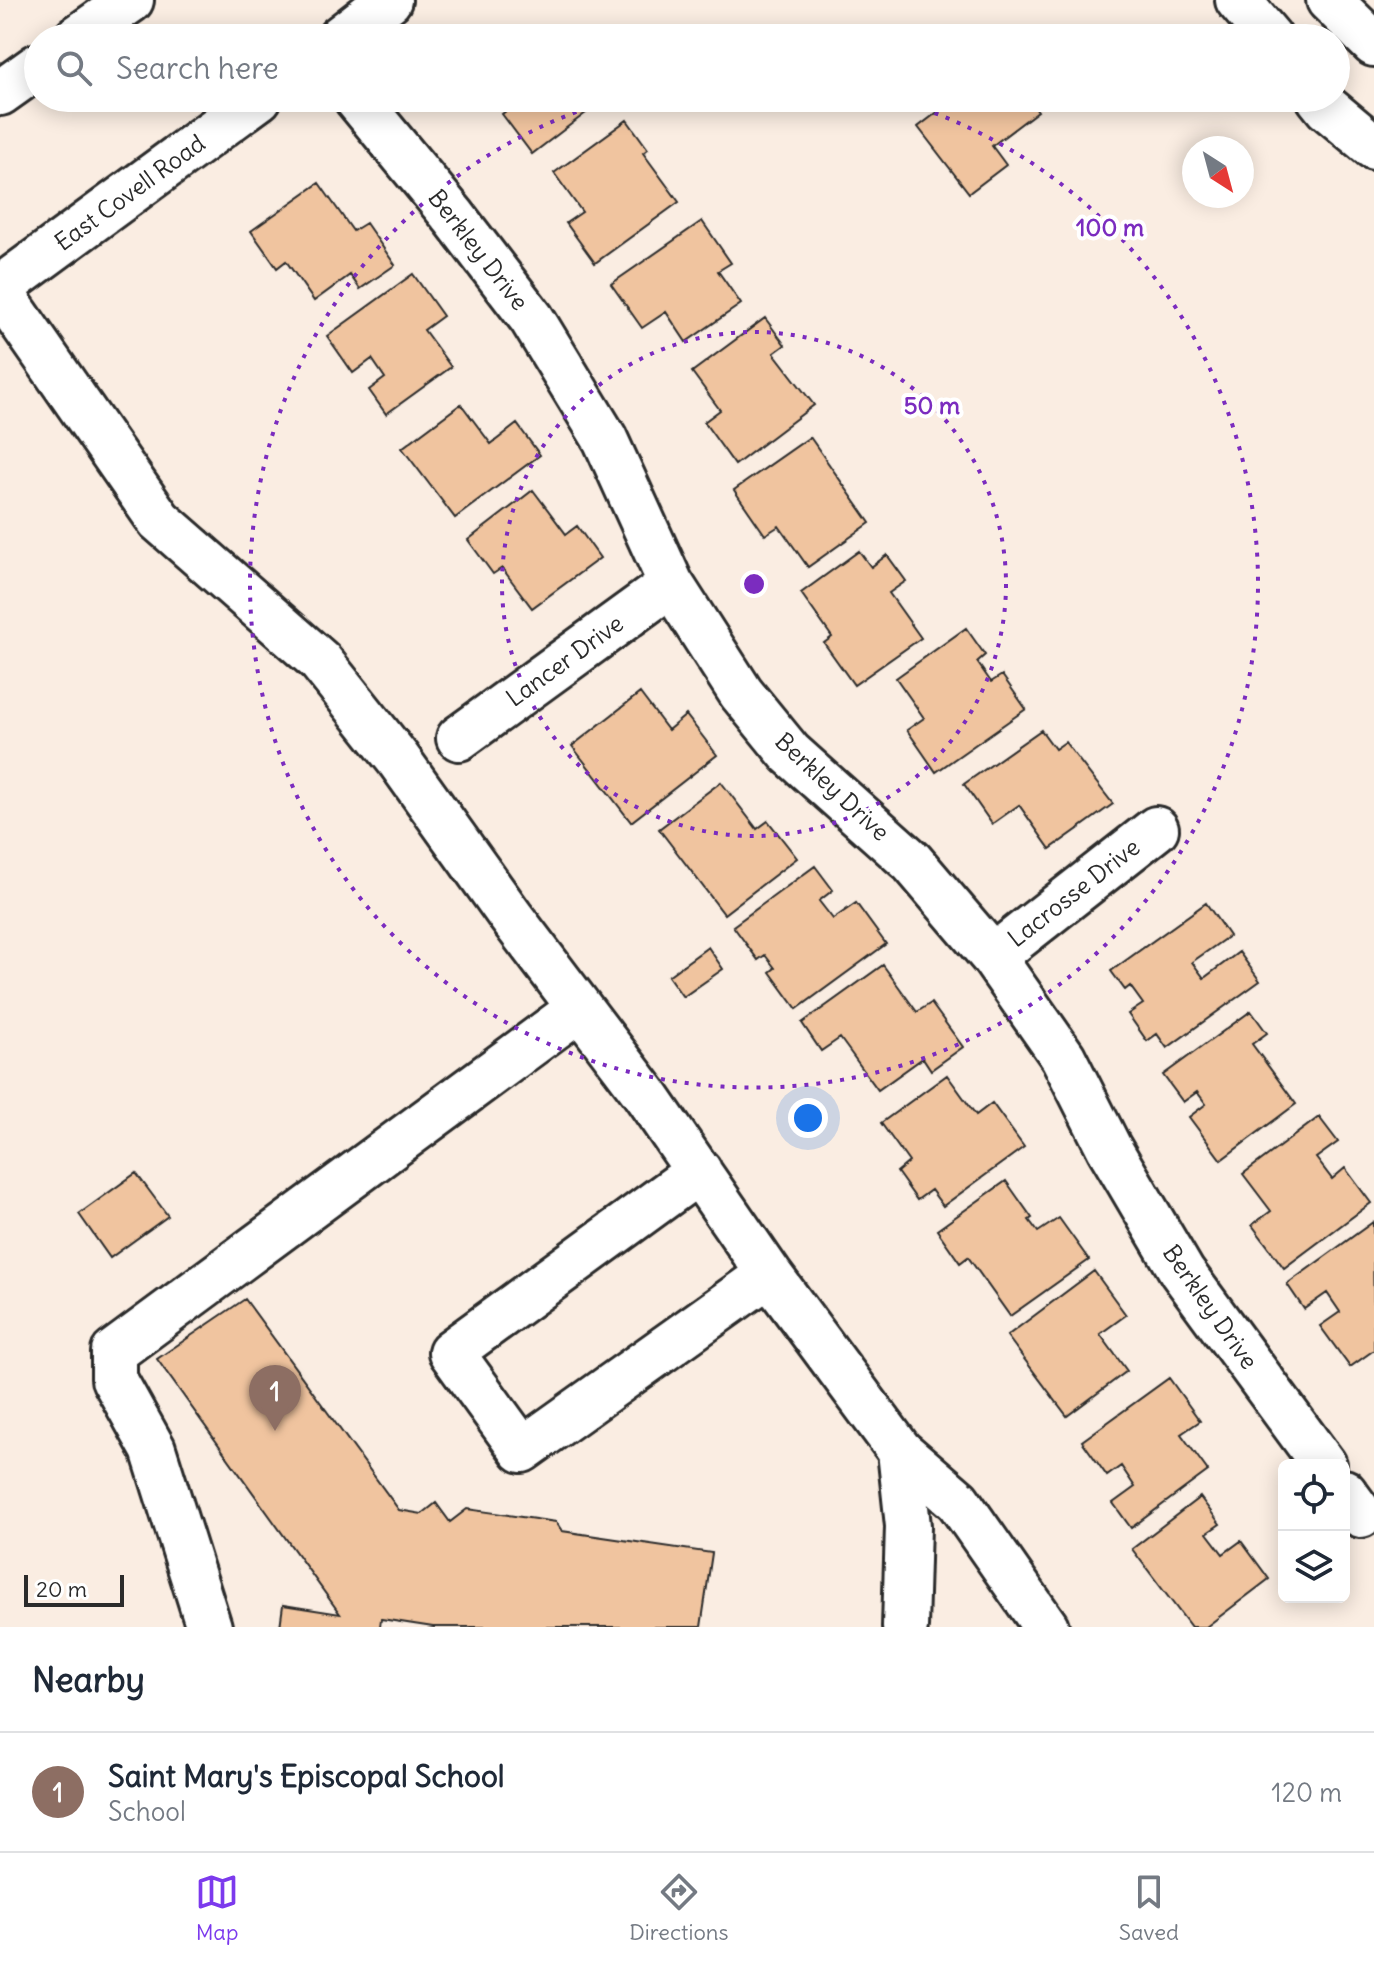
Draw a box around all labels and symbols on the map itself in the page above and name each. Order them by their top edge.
street label: East Covell Road [48,128,210,257]
north arrow [1182,136,1254,208]
street label: Berkley Drive [422,183,535,316]
text: 100 m [1076,212,1144,242]
text: 50 m [904,390,960,420]
centre of rings [740,570,768,598]
street label: Lancer Drive [500,608,629,713]
street label: Berkley Drive [769,726,896,847]
street label: Lacrosse Drive [1002,831,1145,953]
your location [788,1098,828,1138]
street label: Berkley Drive [1157,1238,1265,1374]
pin: 1 [249,1365,301,1431]
scale bar [24,1571,124,1607]

